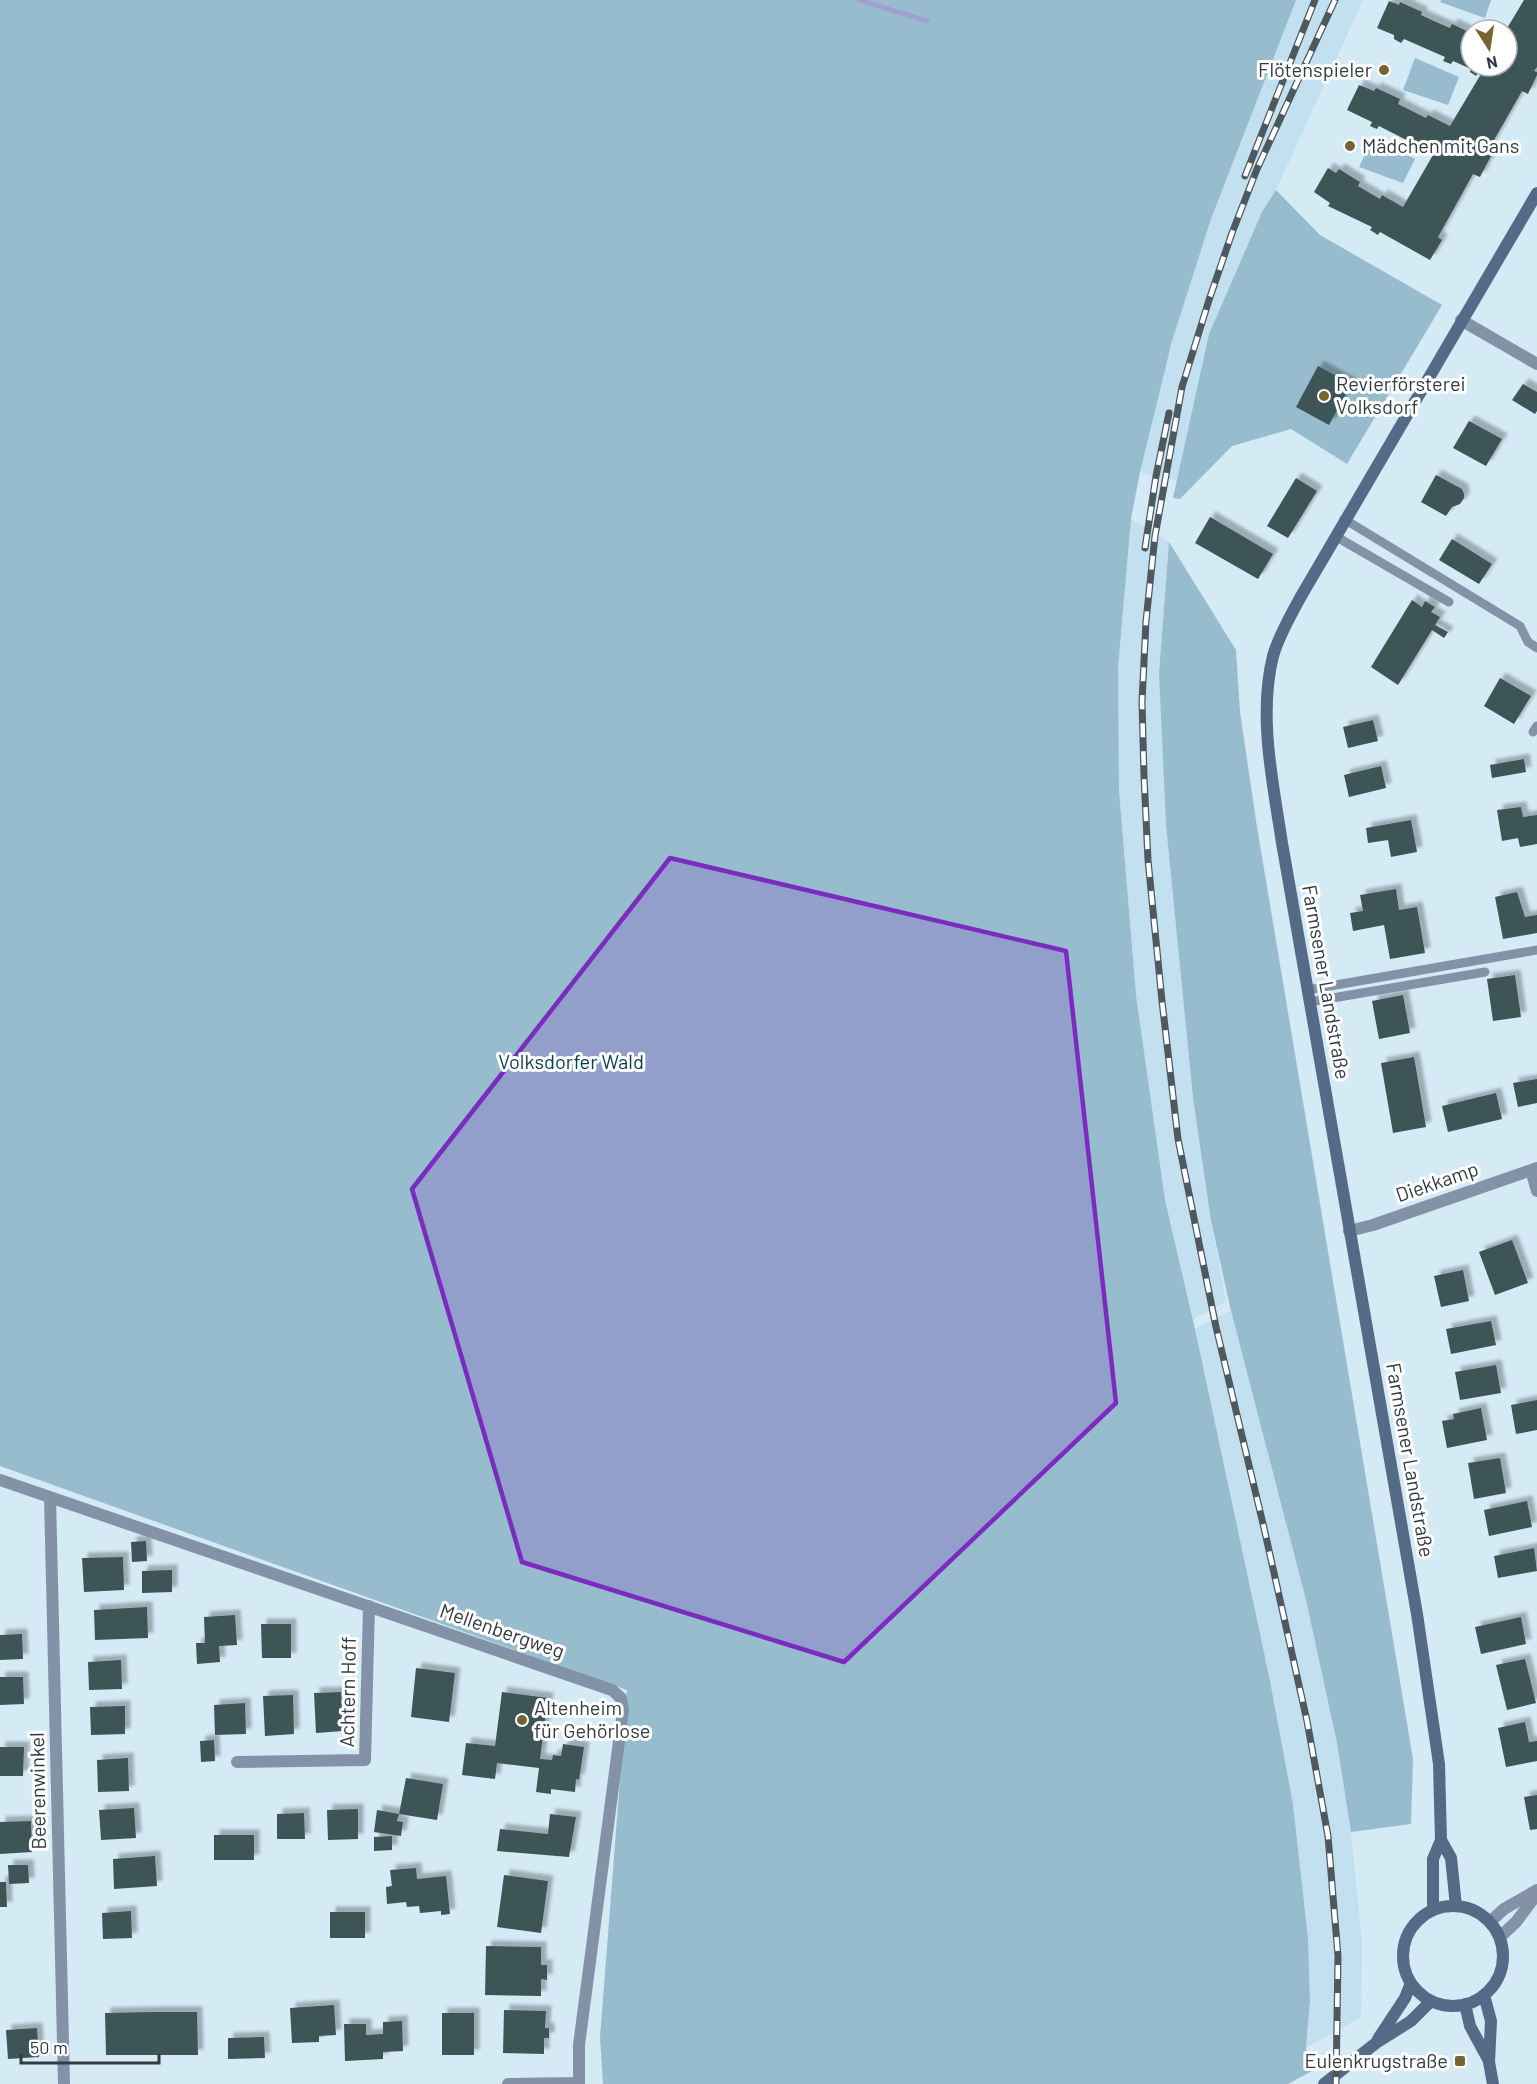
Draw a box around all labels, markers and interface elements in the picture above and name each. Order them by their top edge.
north arrow [1459,18,1519,78]
text: N [1485,53,1499,74]
place label: Flötenspieler [1258,57,1372,81]
marker: Flötenspieler [1377,63,1391,77]
place label: Mädchen mit Gans [1362,133,1519,157]
marker: Mädchen mit Gans [1343,139,1357,153]
place label: Revierförsterei Volksdorf [1336,371,1466,418]
marker: Revierförsterei Volksdorf [1317,389,1331,403]
street label: Farmsener Landstraße [1298,883,1356,1081]
park label: Volksdorfer Wald [498,1049,644,1073]
street label: Diekkamp [1392,1156,1481,1206]
street label: Farmsener Landstraße [1382,1361,1440,1559]
street label: Mellenbergweg [437,1598,568,1663]
street label: Achtern Hoff [334,1636,360,1748]
place label: Altenheim für Gehörlose [534,1695,651,1742]
marker: Altenheim für Gehörlose [515,1713,529,1727]
street label: Beerenwinkel [24,1732,50,1850]
scale bar [21,2027,159,2065]
text: 50 m [30,2036,68,2058]
place label: Eulenkrugstraße [1304,2048,1448,2072]
marker: Eulenkrugstraße [1453,2054,1467,2068]

